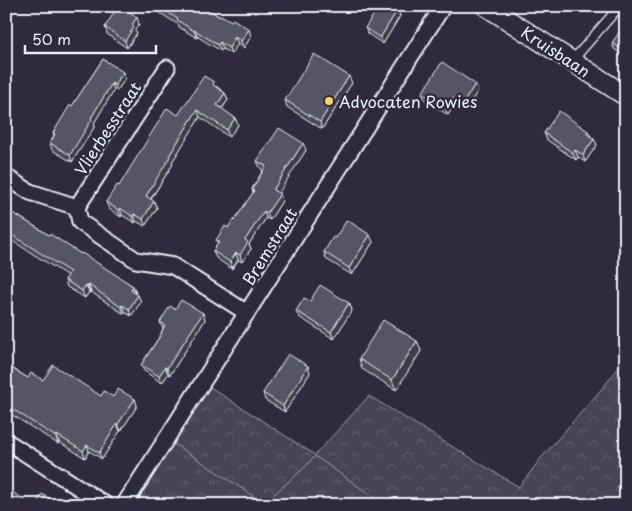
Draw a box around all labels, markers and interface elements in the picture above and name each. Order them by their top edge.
street label: Kruisbaan [517,20,595,82]
scale bar [25,22,156,54]
text: 50 m [32,27,71,50]
street label: Vlierbesstraat [68,76,146,179]
place label: Advocaten Rowies [339,89,477,113]
marker: Advocaten Rowies [323,95,335,107]
street label: Bremstraat [236,202,303,289]

